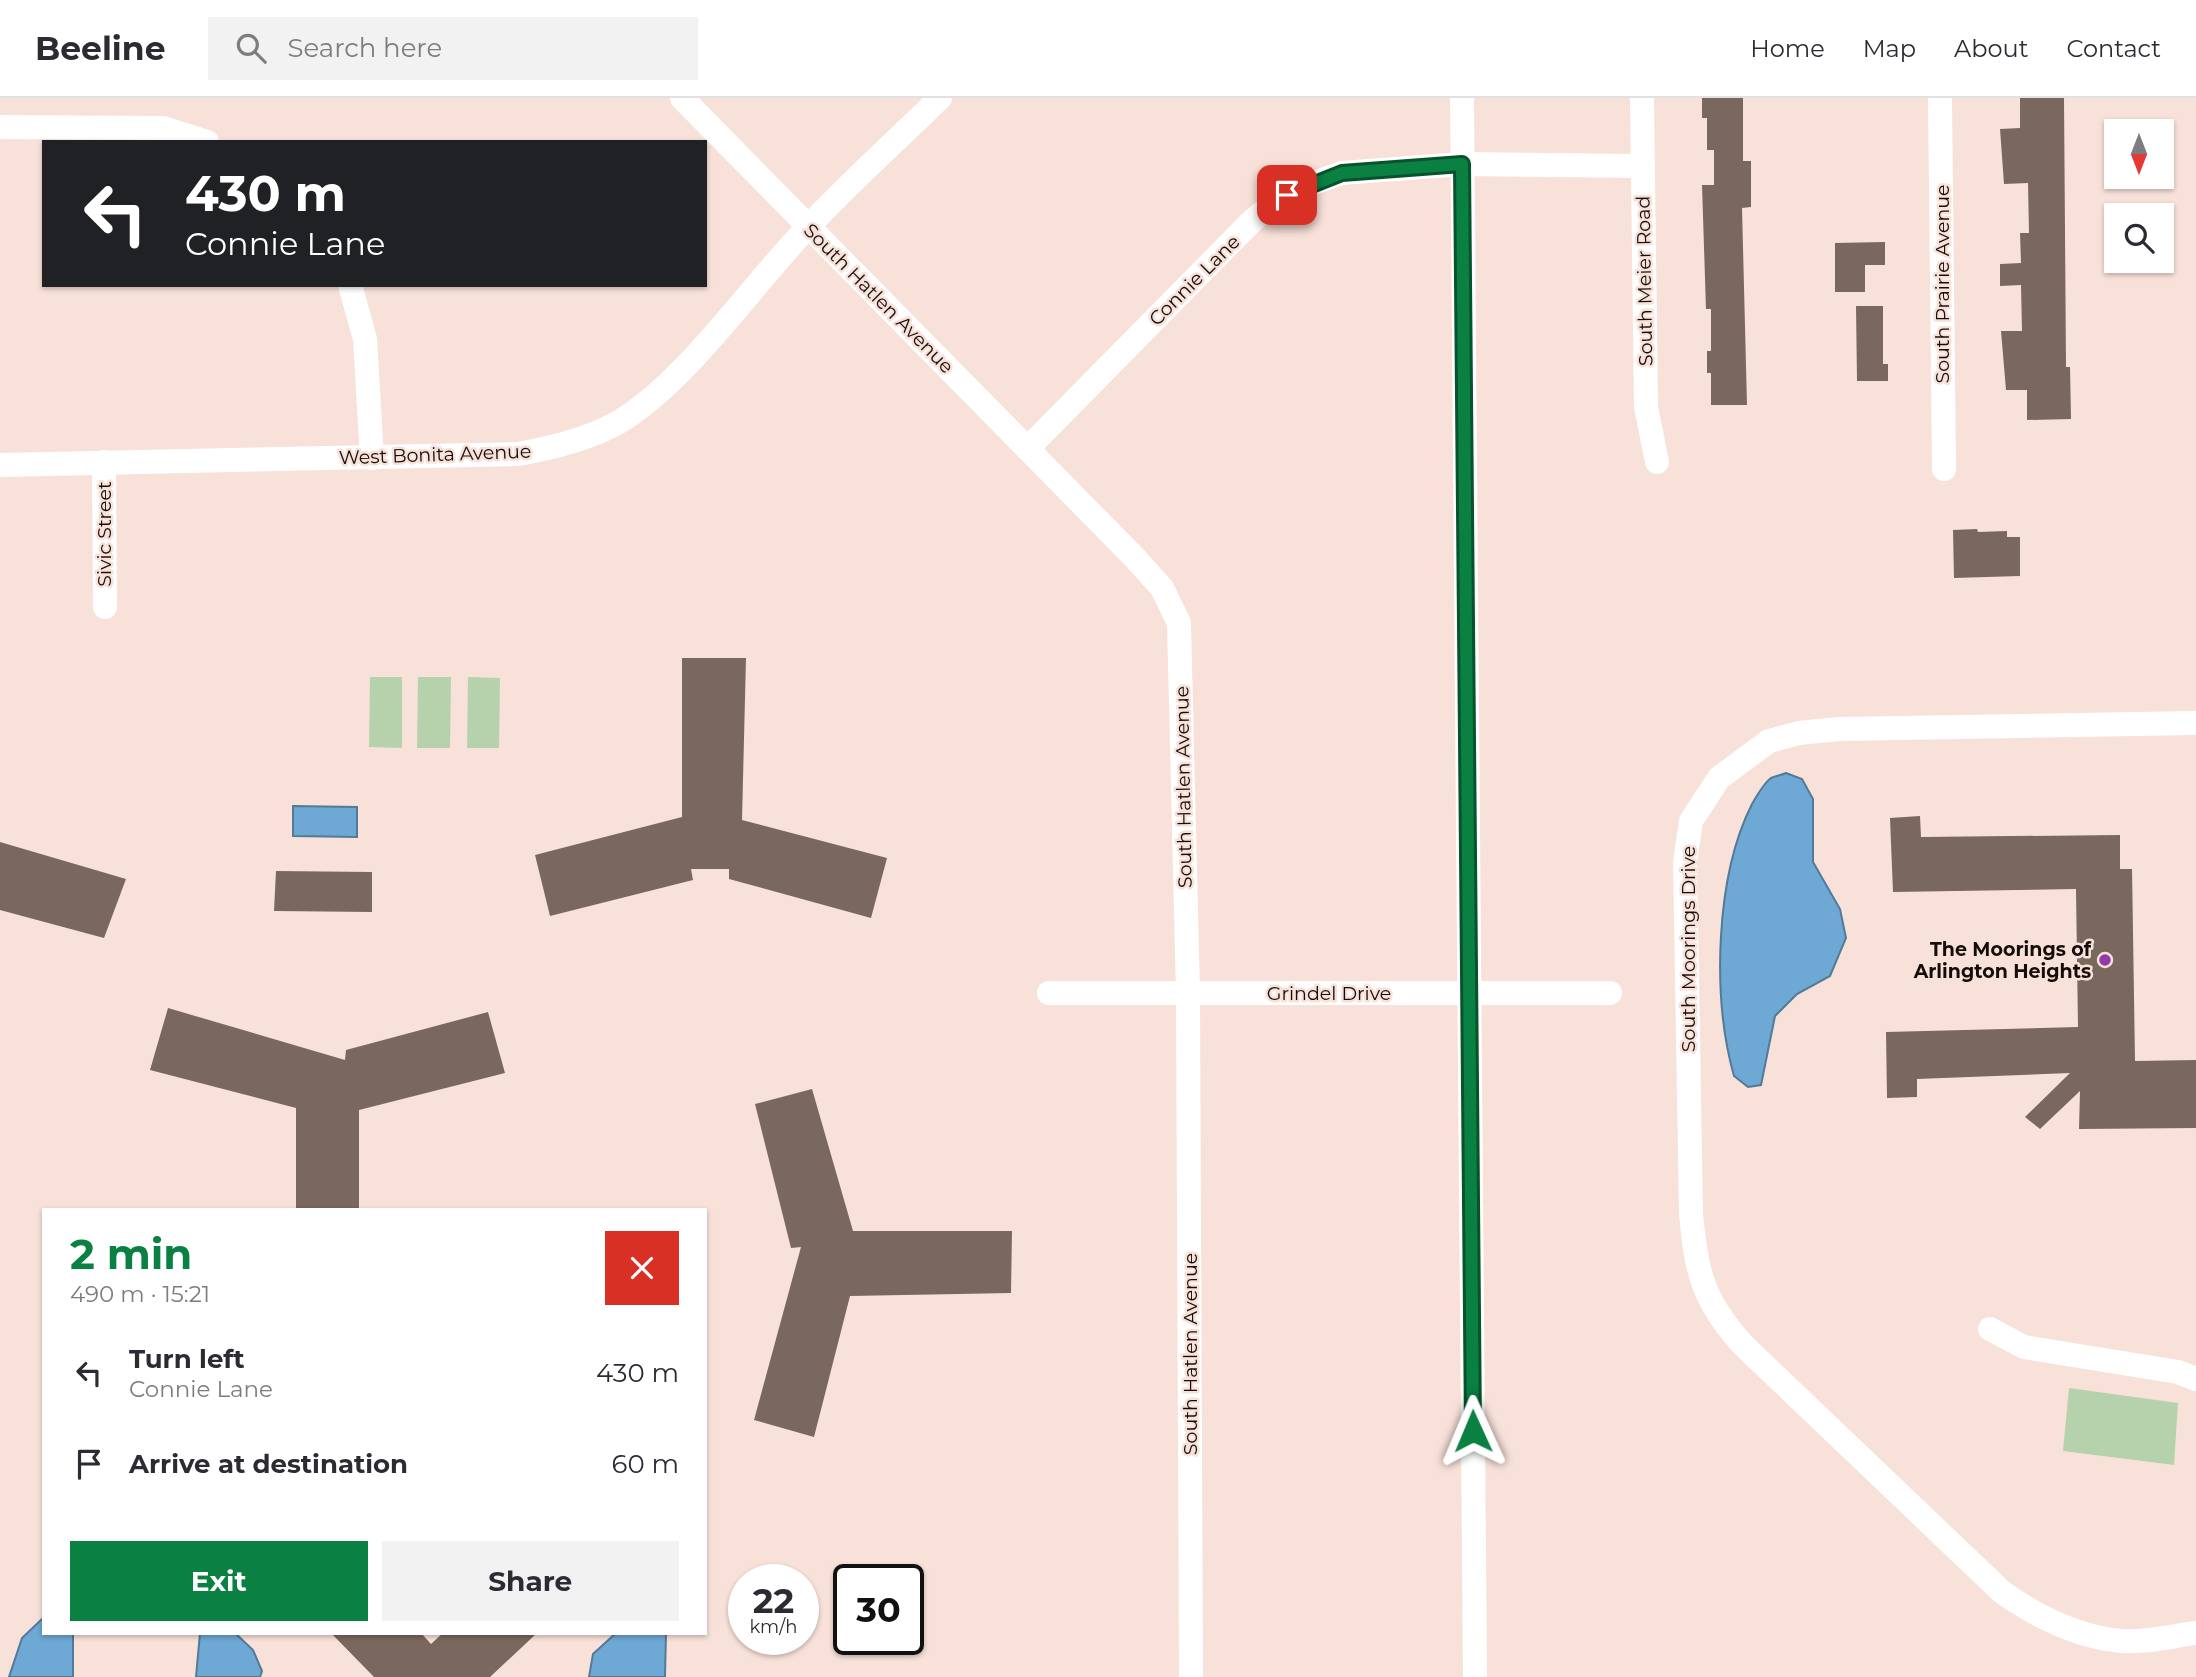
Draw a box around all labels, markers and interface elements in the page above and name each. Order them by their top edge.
search box [208,17,698,80]
text: Beeline [35,28,166,68]
icon: search [232,29,270,67]
text: Search here [288,32,442,64]
text: Home [1750,34,1825,63]
text: Map [1863,34,1916,63]
text: About [1954,34,2028,63]
text: Contact [2066,34,2161,63]
north arrow [2104,119,2174,189]
map controls [2104,119,2174,273]
text: 430 m [185,164,346,223]
pin [1257,165,1317,225]
icon: left [70,168,161,259]
icon: arrive [1268,176,1306,214]
street label: South Prairie Avenue [1931,184,1954,384]
street label: South Meier Road [1632,196,1657,366]
button: search [2104,203,2174,273]
street label: South Hatlen Avenue [799,219,958,378]
text: Connie Lane [185,224,385,263]
street label: Connie Lane [1144,230,1245,331]
street label: West Bonita Avenue [338,440,532,469]
street label: Sivic Street [93,481,116,587]
street label: South Hatlen Avenue [1170,686,1197,888]
street label: South Moorings Drive [1677,846,1700,1052]
place label: The Moorings of Arlington Heights [1913,938,2092,983]
marker: The Moorings of Arlington Heights [2097,952,2113,968]
street label: Grindel Drive [1267,982,1391,1005]
text: 2 min [70,1228,192,1280]
button: close [605,1231,679,1305]
street label: South Hatlen Avenue [1179,1253,1202,1455]
text: 490 m · 15:21 [70,1280,210,1308]
text: Turn left [129,1343,245,1375]
icon: left [70,1354,108,1392]
text: 430 m [596,1357,679,1389]
text: Connie Lane [129,1375,273,1403]
position arrow [1436,1394,1510,1468]
icon: arrive [70,1445,108,1483]
text: Arrive at destination [129,1448,408,1480]
text: 60 m [612,1448,679,1480]
button: Exit [70,1541,368,1621]
button: Share [382,1541,679,1621]
speed limit sign: 30 [833,1564,924,1655]
text: 22 [753,1579,794,1622]
text: km/h [749,1616,798,1638]

